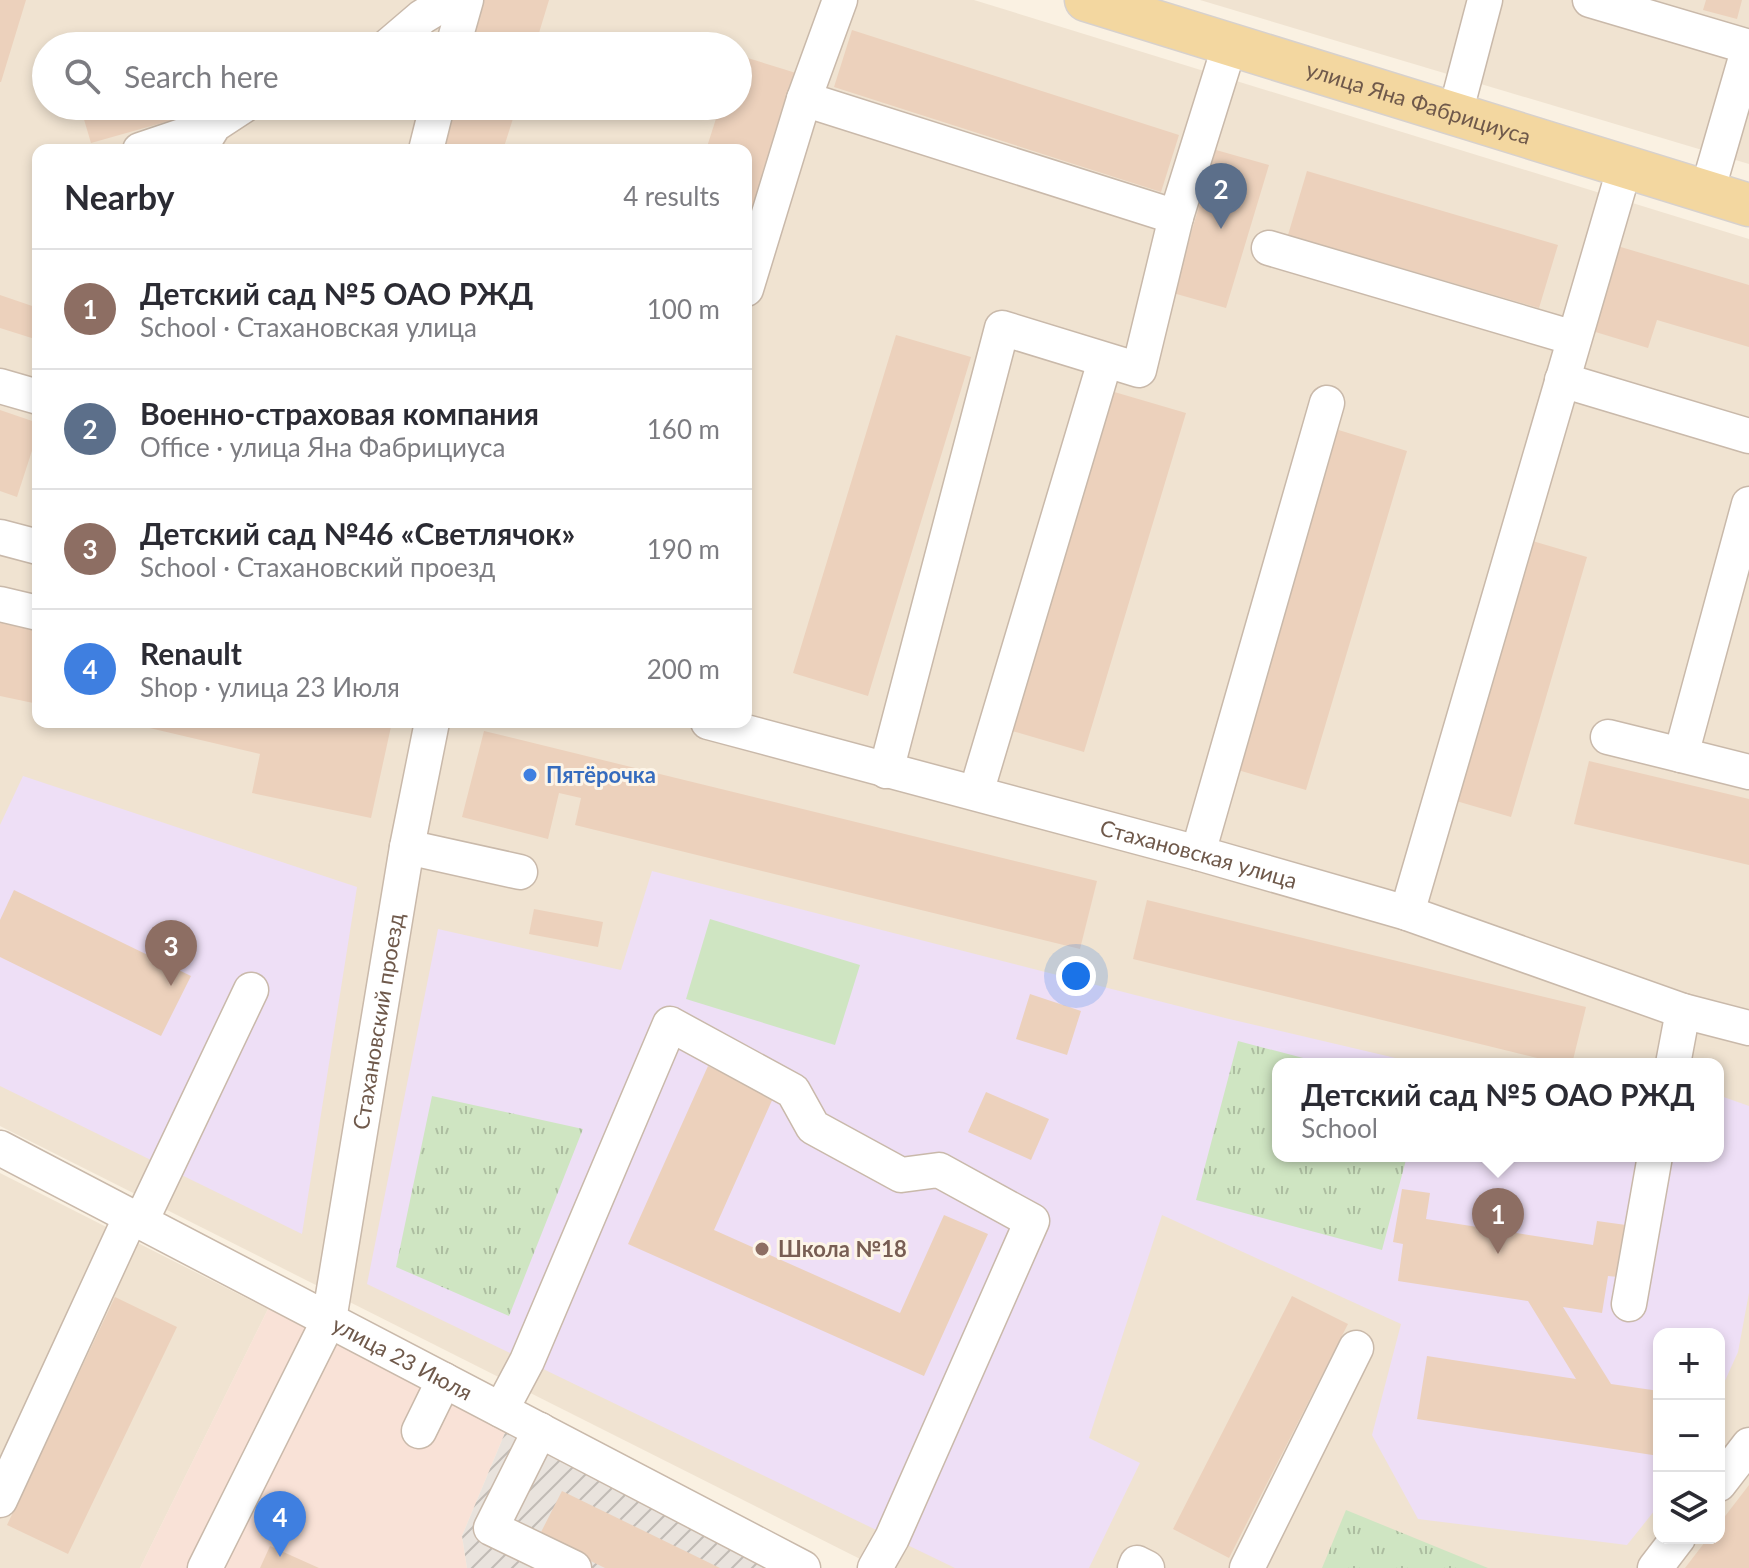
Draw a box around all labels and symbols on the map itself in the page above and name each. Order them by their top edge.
street label: улица Яна Фабрициуса [1303,55,1534,150]
pin: 2 [1195,163,1247,229]
place label: Пятёрочка [546,761,656,788]
marker: Пятёрочка [521,766,539,784]
street label: Стахановская улица [1097,813,1300,894]
street label: Стахановский проезд [347,911,409,1131]
pin: 3 [145,920,197,986]
your location [1056,956,1096,996]
pin: 1 [1472,1188,1524,1254]
place label: Школа №18 [778,1235,907,1262]
marker: Школа №18 [753,1240,771,1258]
street label: улица 23 Июля [328,1310,477,1406]
pin: 4 [254,1491,306,1557]

